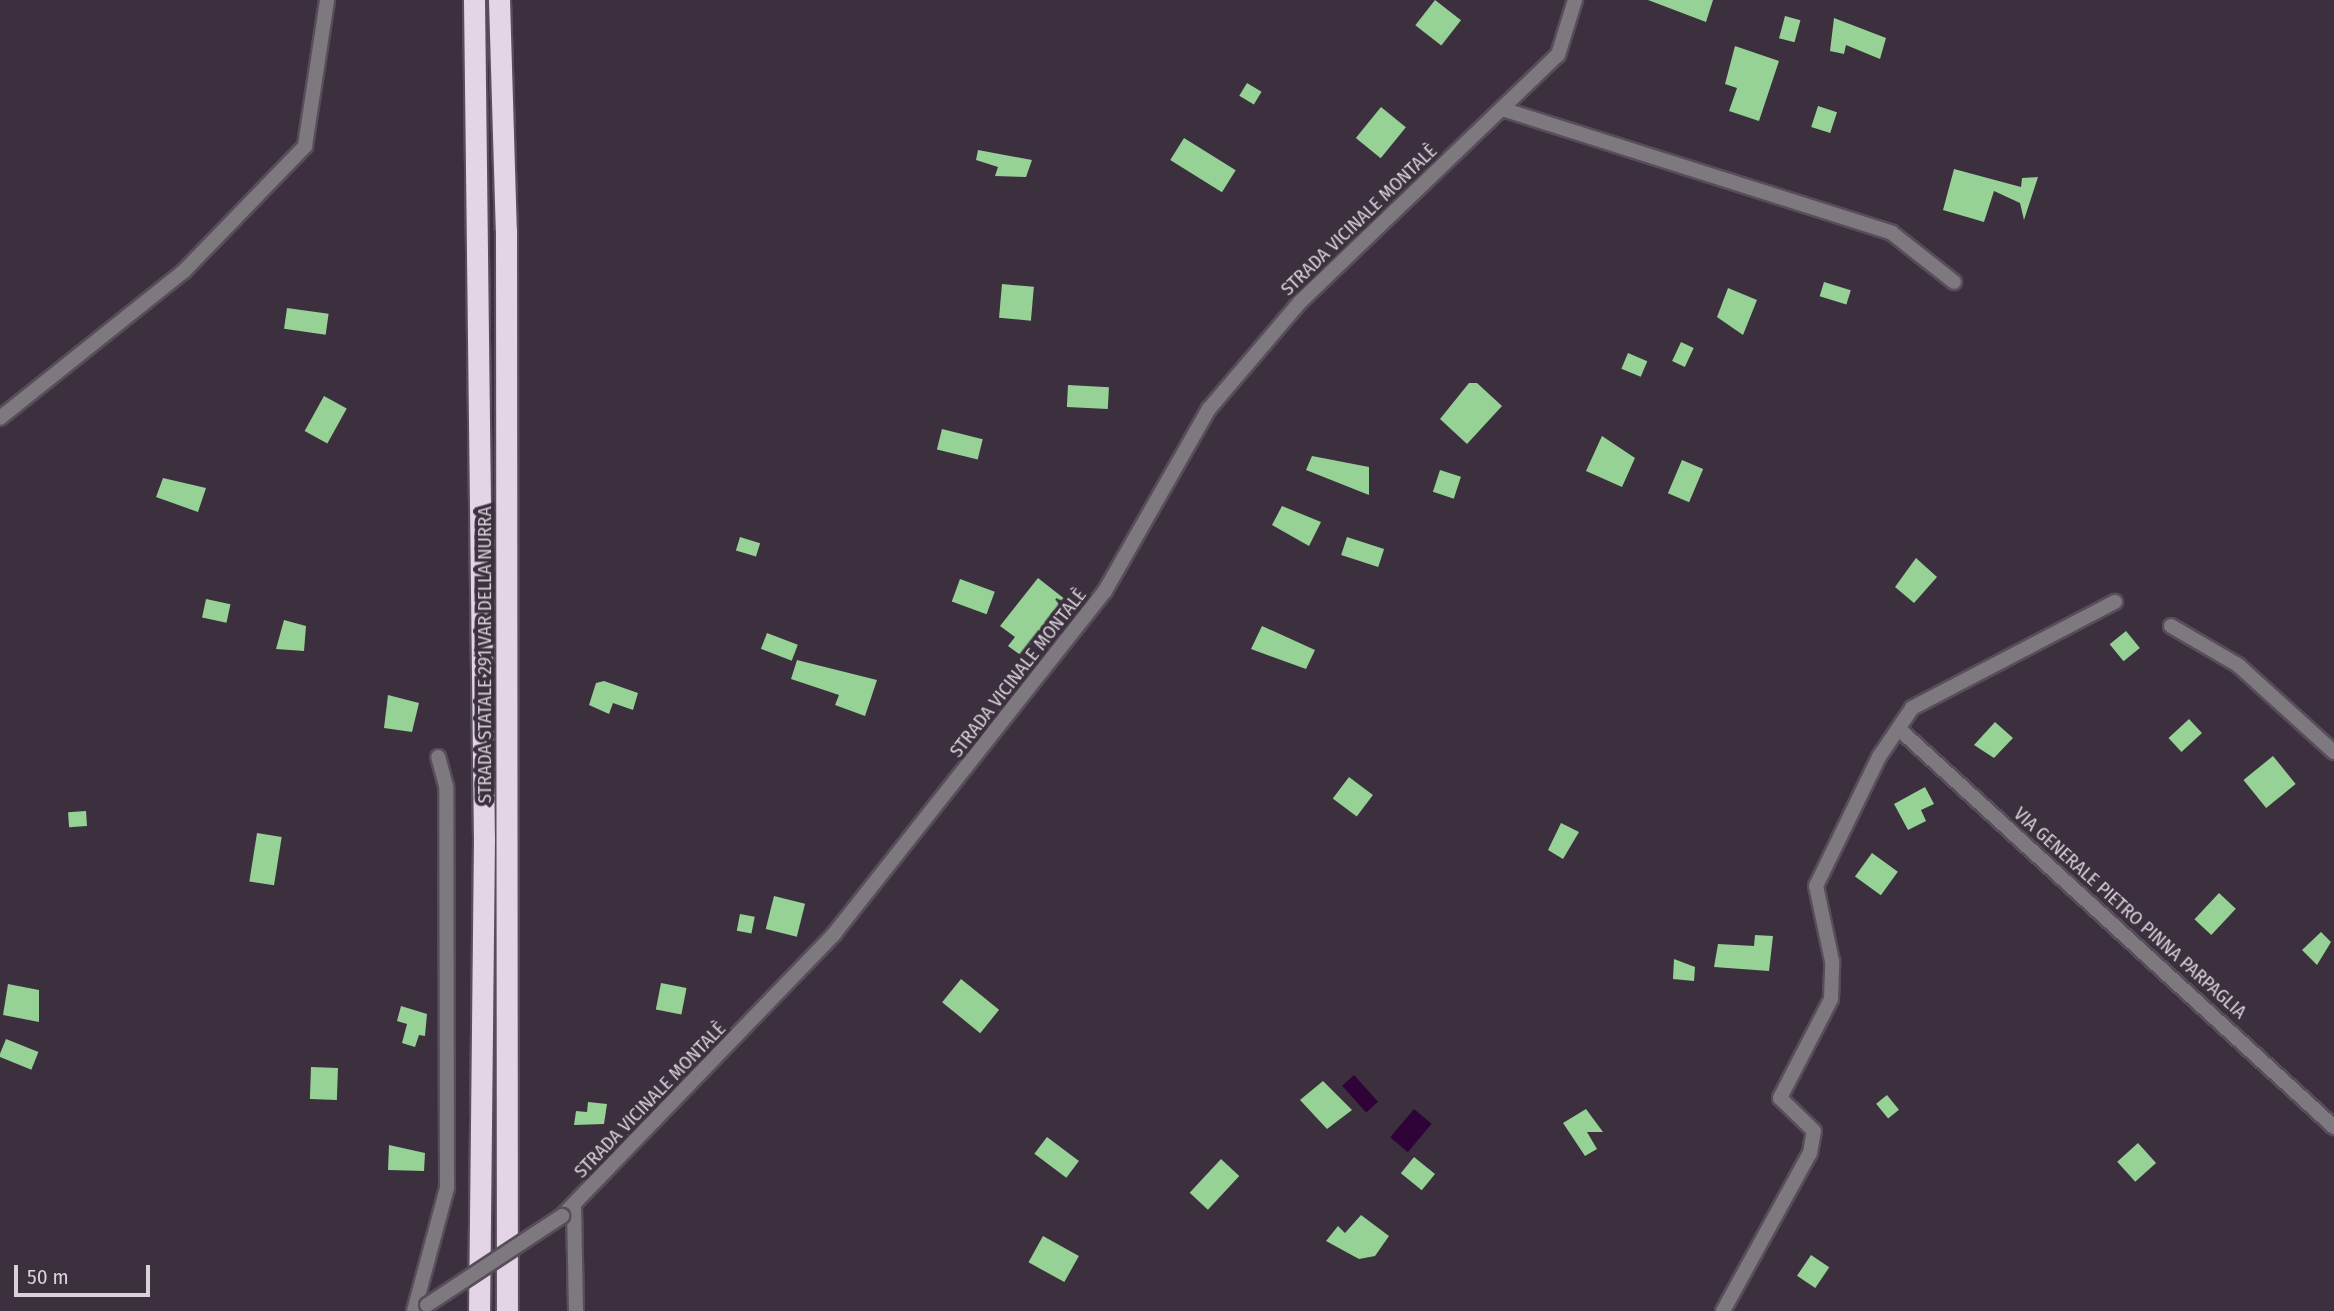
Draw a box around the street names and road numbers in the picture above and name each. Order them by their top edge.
street label: STRADA VICINALE MONTALÈ [1276,140,1442,300]
street label: STRADA STATALE 291 VAR DELLA NURRA [474,507,496,803]
street label: STRADA VICINALE MONTALÈ [945,584,1091,762]
street label: VIA GENERALE PIETRO PINNA PARPAGLIA [2009,802,2251,1024]
street label: STRADA VICINALE MONTALÈ [570,1017,730,1183]

